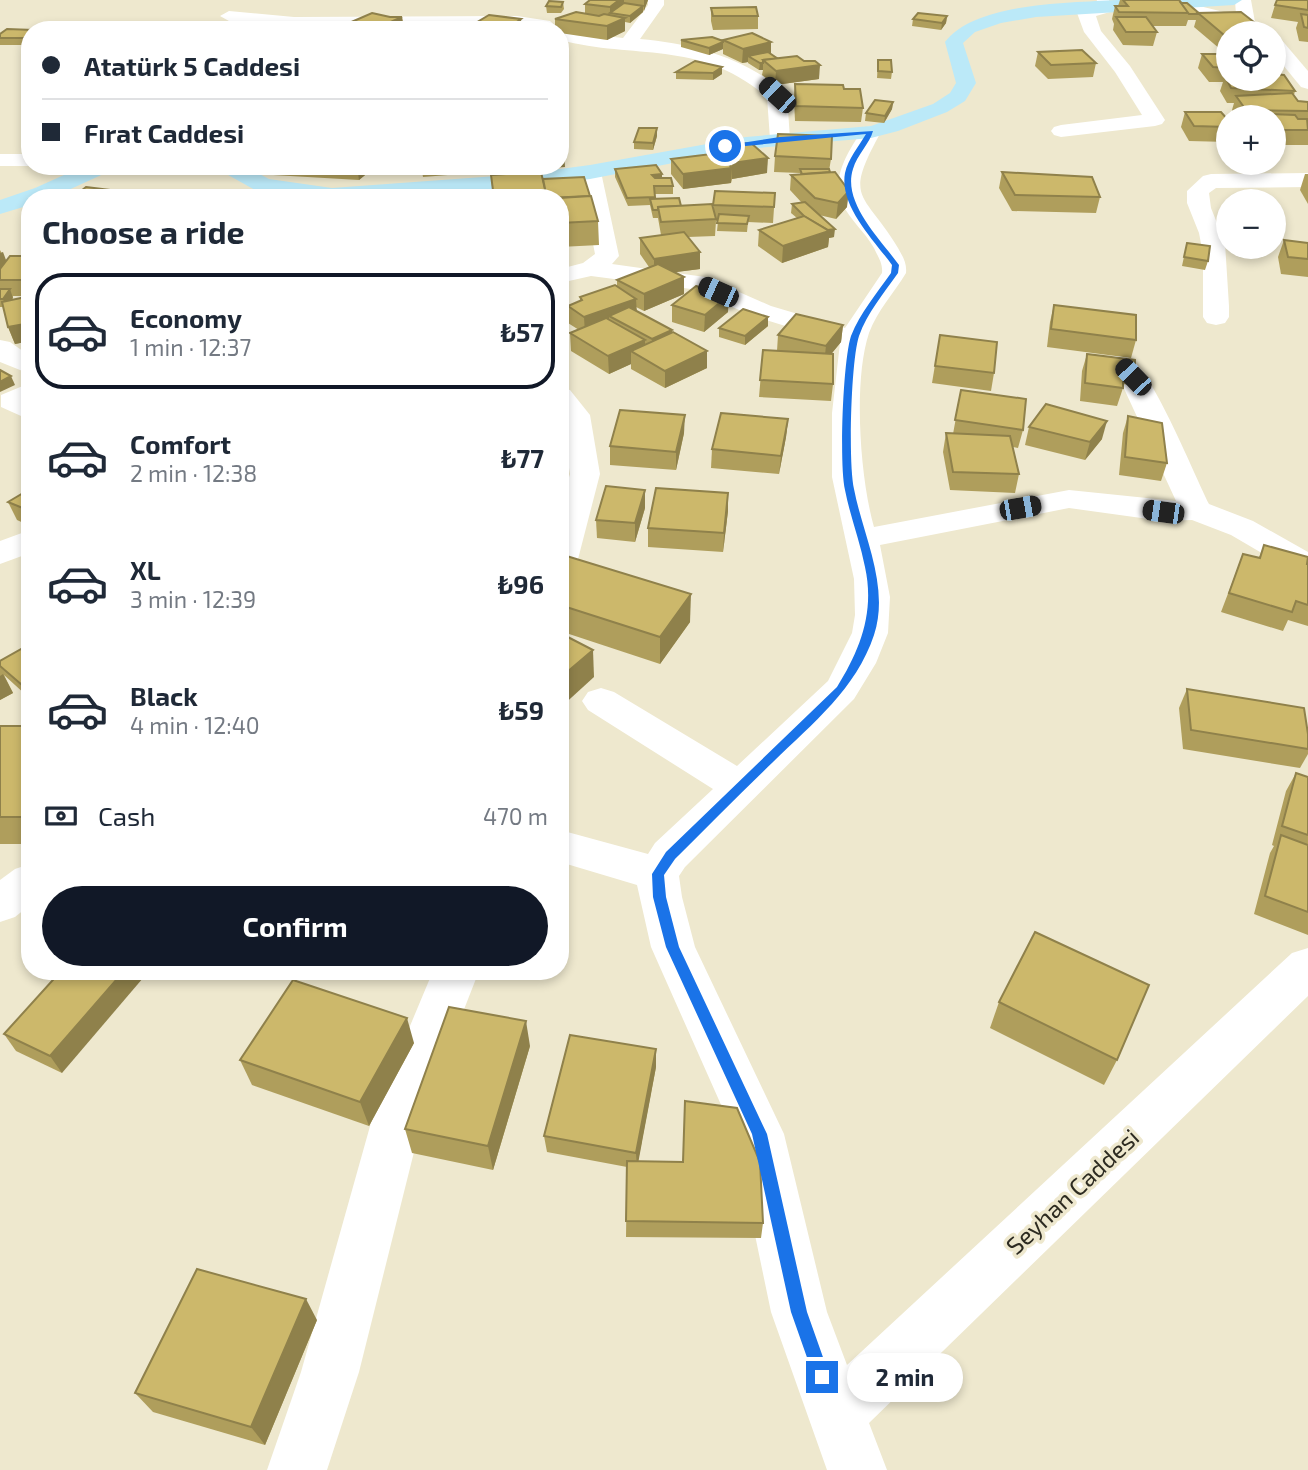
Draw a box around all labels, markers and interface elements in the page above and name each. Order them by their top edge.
map controls [1216,21,1286,259]
button: locate [1216,21,1286,91]
text: Atatürk 5 Caddesi [84,50,300,81]
car [755,73,800,117]
button: + [1216,105,1286,175]
text: Fırat Caddesi [84,117,244,148]
route start [709,130,741,162]
button: − [1216,189,1286,259]
text: Choose a ride [42,212,245,250]
car [695,274,742,310]
icon: car [46,300,109,363]
text: Economy [130,302,242,333]
text: ₺57 [500,316,544,347]
text: 1 min · 12:37 [130,333,251,361]
car [1111,355,1156,399]
icon: car [46,426,109,489]
text: Comfort [130,428,231,459]
text: ₺77 [501,442,544,473]
text: 2 min · 12:38 [130,459,257,487]
car [998,494,1043,522]
car [1141,499,1186,525]
icon: car [46,552,109,615]
text: XL [130,554,161,585]
text: ₺96 [498,568,544,599]
text: 3 min · 12:39 [130,585,256,613]
icon: car [46,678,109,741]
text: Black [130,680,198,711]
text: ₺59 [499,694,544,725]
text: 4 min · 12:40 [130,711,260,739]
icon: cash [42,797,80,835]
text: Cash [98,800,155,831]
text: 470 m [483,802,548,830]
button: Confirm [42,886,548,966]
street label: Seyhan Caddesi [1000,1122,1144,1260]
callout: 2 min [846,1352,962,1402]
route end [806,1361,838,1393]
text: 2 min [876,1363,934,1391]

